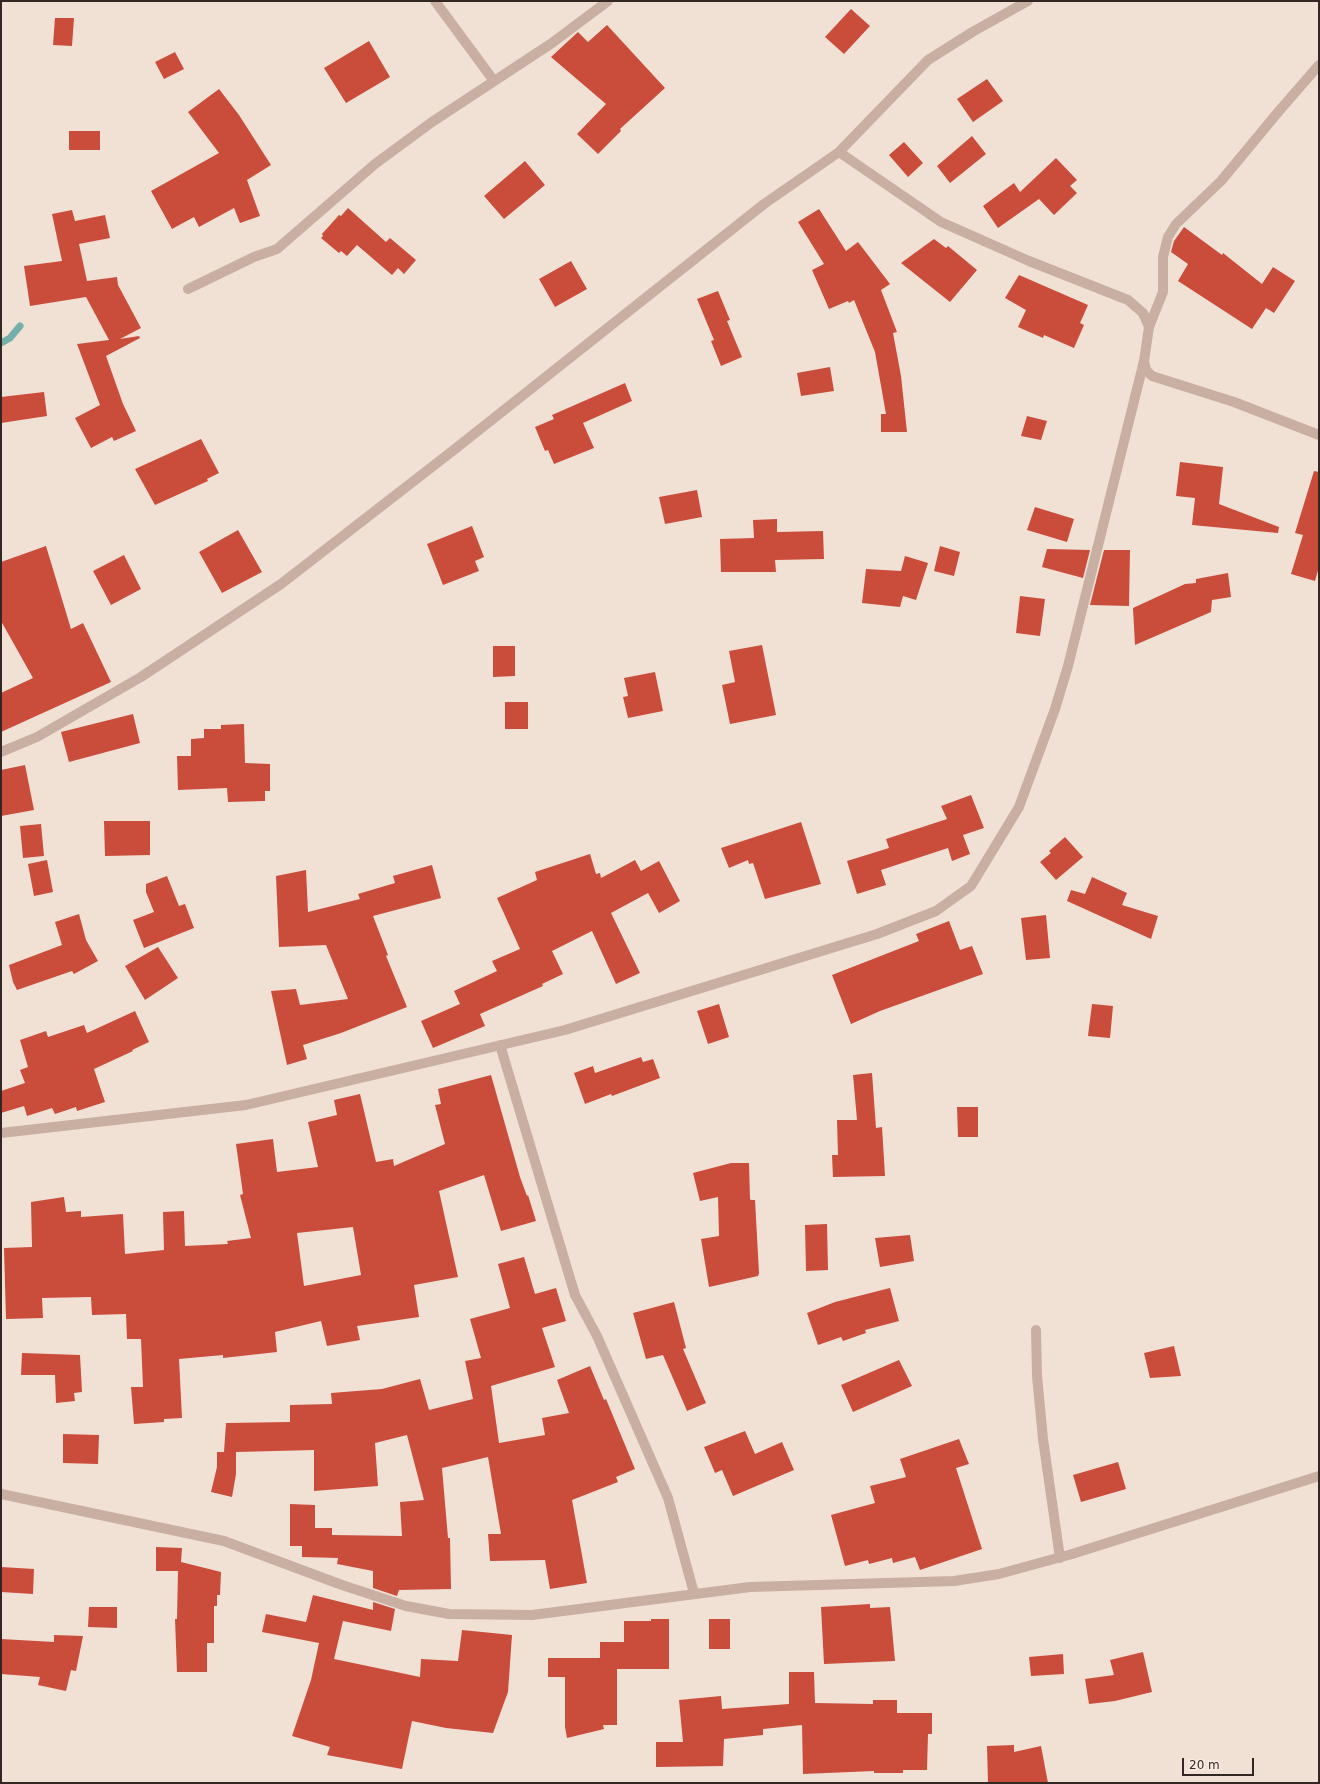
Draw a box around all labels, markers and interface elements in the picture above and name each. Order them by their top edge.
scale bar [1184,1750,1256,1776]
text: 20 m [1189,1758,1220,1772]

